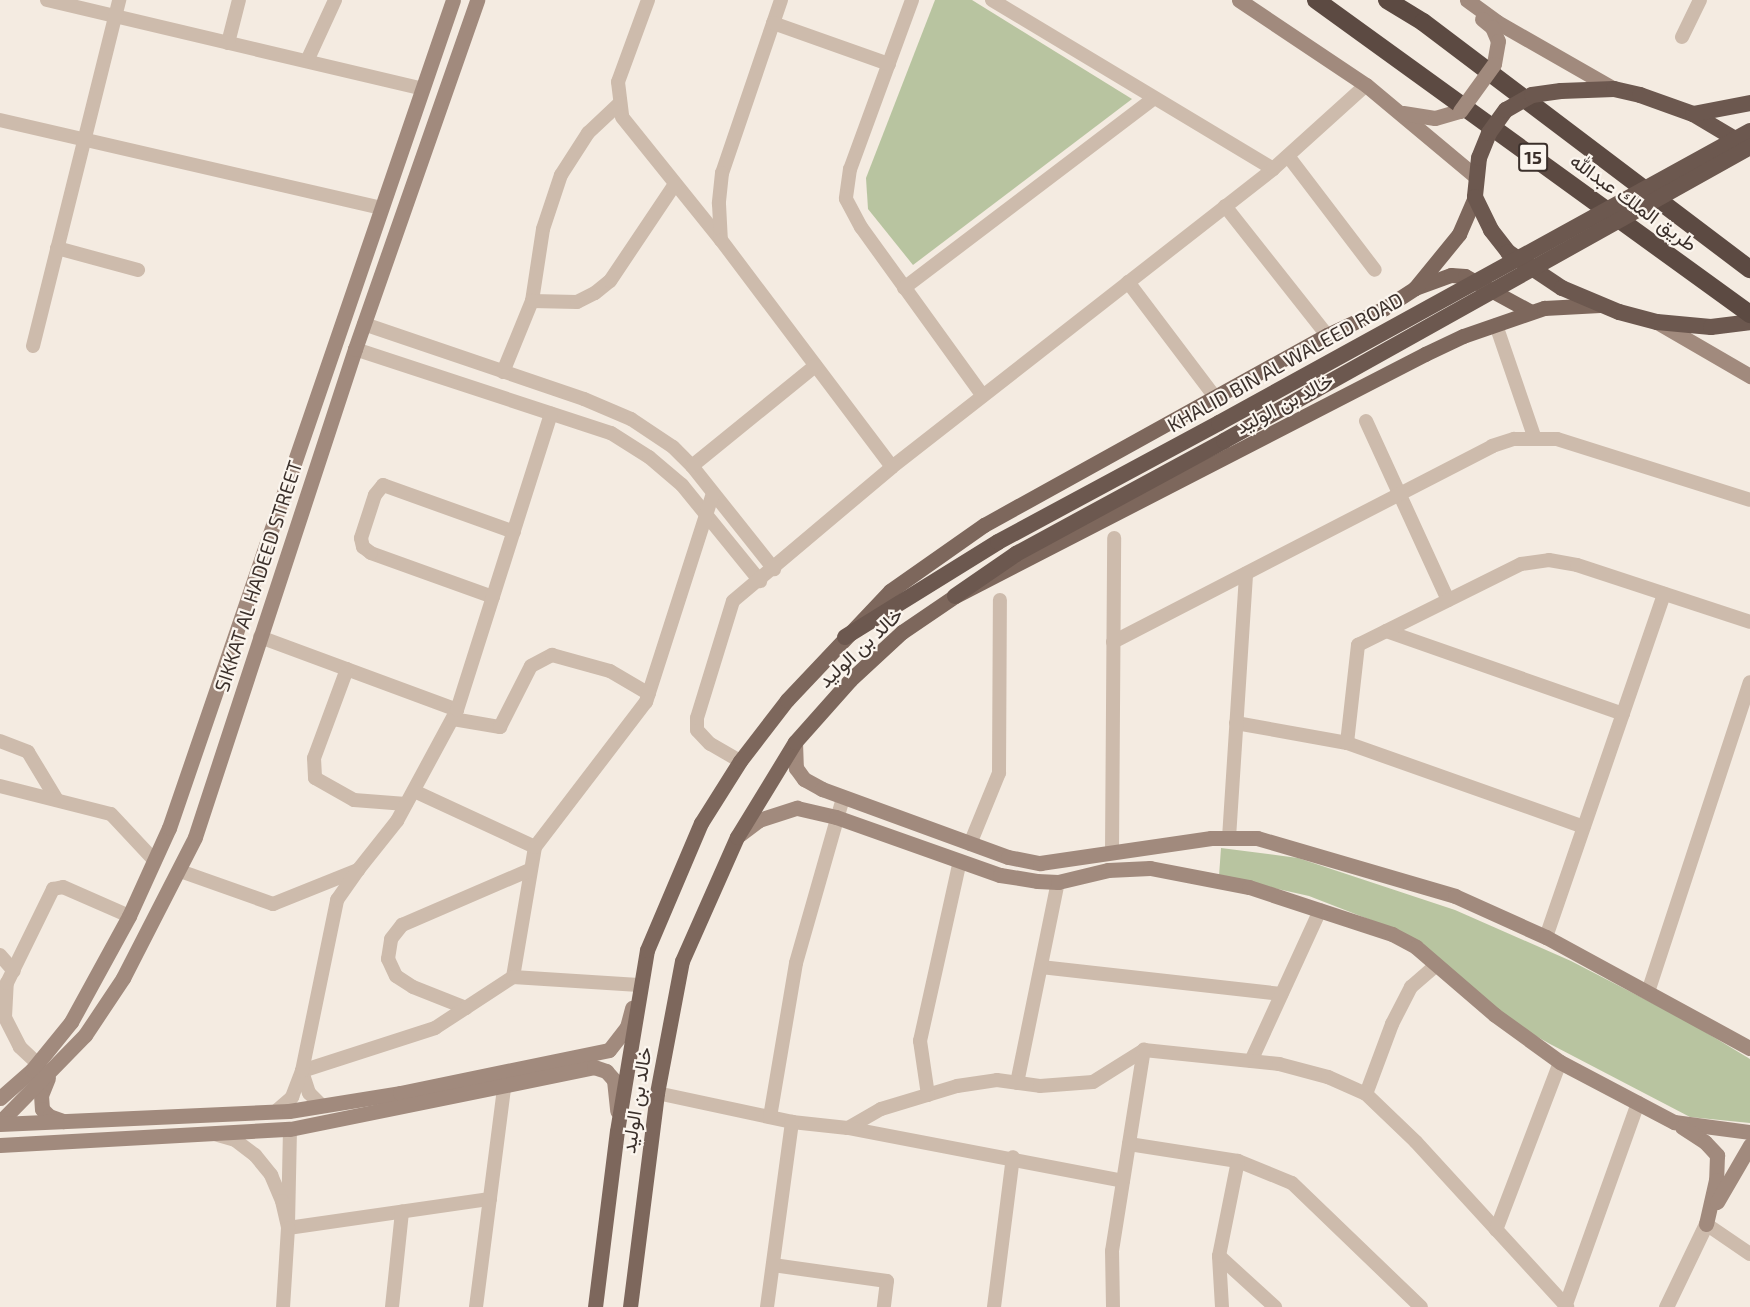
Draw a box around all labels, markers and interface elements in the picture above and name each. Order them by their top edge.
road number: 15 [1518,142,1548,172]
street label: طريق الملك عبدالله [1566,148,1702,256]
street label: KHALID BIN AL WALEED ROAD [1162,287,1408,437]
street label: خالد بن الوليد [1231,367,1337,439]
street label: SIKKAT AL HADEED STREET [209,457,307,695]
street label: خالد بن الوليد [813,602,907,692]
street label: خالد بن الوليد [616,1045,656,1155]

